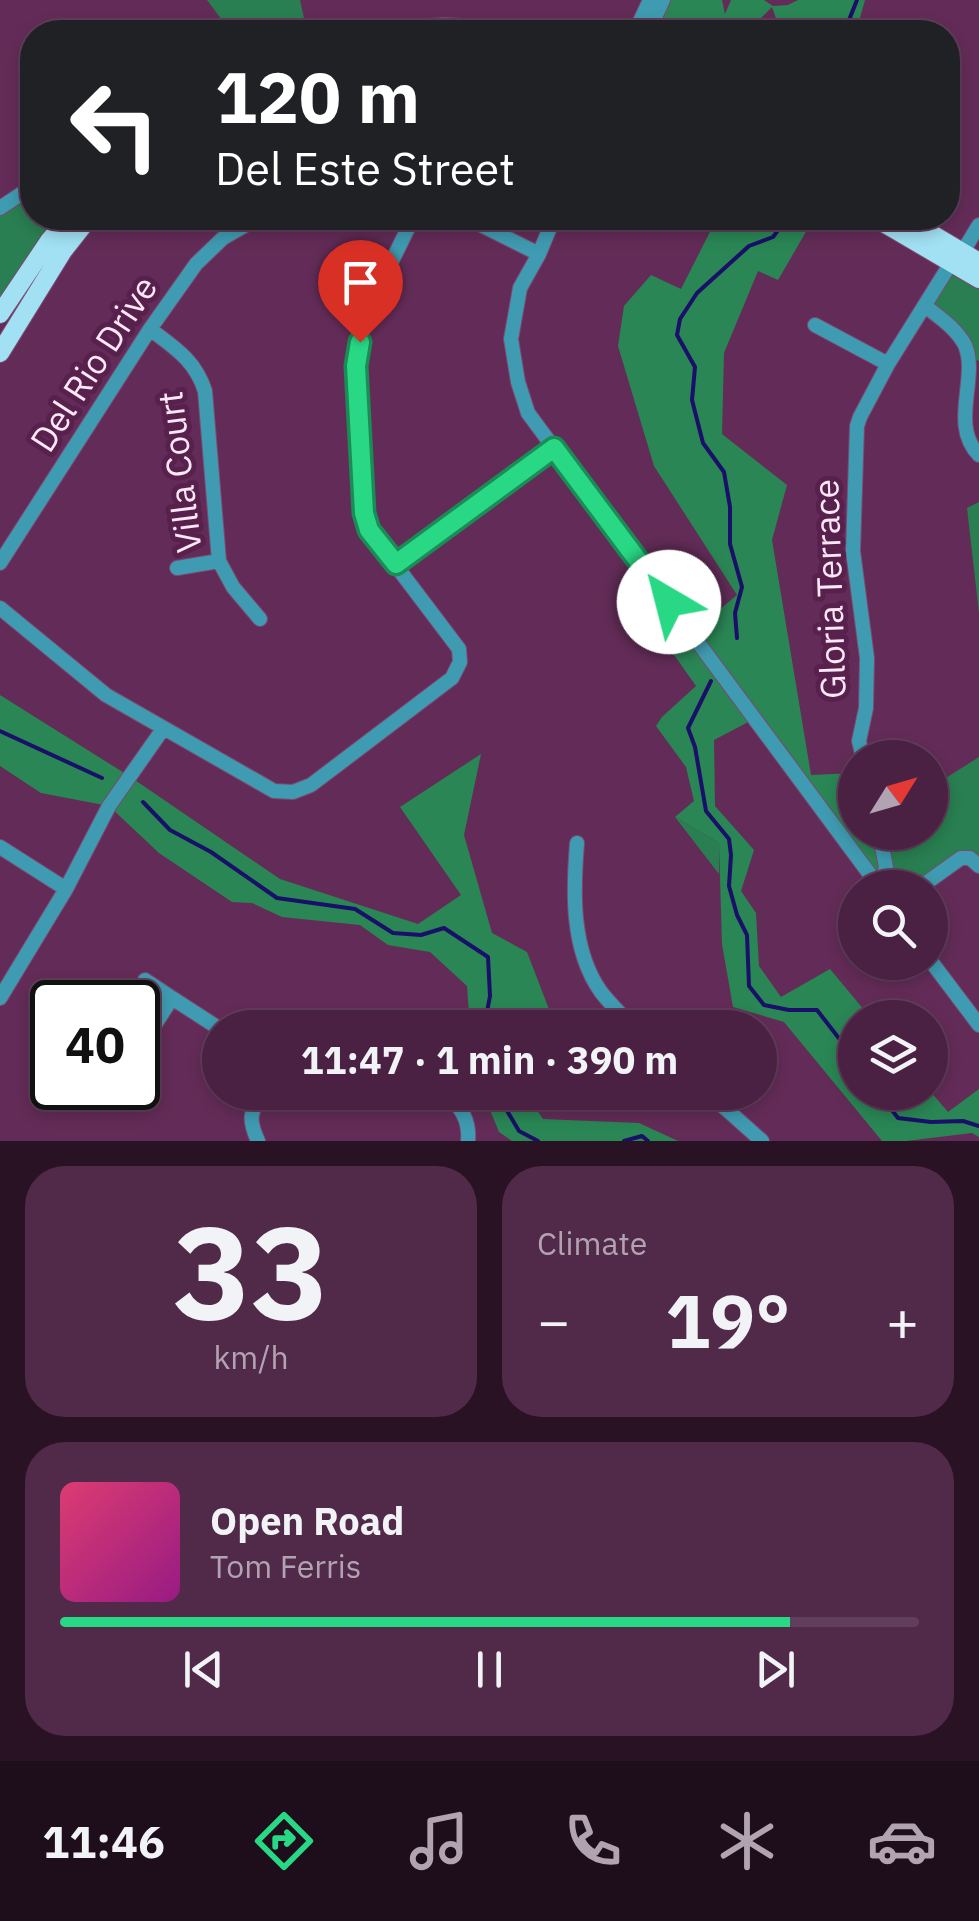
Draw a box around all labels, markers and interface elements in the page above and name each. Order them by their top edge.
text: 120 m [215,51,420,142]
icon: left [50,60,180,190]
text: Del Este Street [215,139,515,197]
pin [318,240,403,343]
icon: arrive [333,255,388,310]
street label: Del Rio Drive [19,267,167,460]
street label: Villa Court [146,389,212,556]
street label: Gloria Terrace [802,478,856,700]
position arrow [617,550,721,654]
north arrow [838,740,948,850]
map controls [838,740,948,1110]
button: search [838,870,948,980]
speed limit sign: 40 [30,980,160,1110]
button: layers [838,1000,948,1110]
text: 11:47 · 1 min · 390 m [301,1035,678,1084]
text: 33 [173,1186,329,1355]
text: Climate [537,1222,647,1264]
text: 19° [665,1271,791,1369]
text: − [537,1285,570,1356]
text: + [886,1285,919,1356]
text: km/h [213,1336,289,1378]
text: Open Road [210,1496,404,1545]
text: Tom Ferris [210,1545,361,1587]
icon: previous [176,1642,231,1697]
icon: pause [462,1642,517,1697]
icon: next [748,1642,803,1697]
icon: directions [249,1806,319,1876]
icon: music [404,1806,474,1876]
icon: phone [558,1806,628,1876]
icon: climate [712,1806,782,1876]
icon: car [867,1806,937,1876]
text: 11:46 [42,1812,165,1870]

